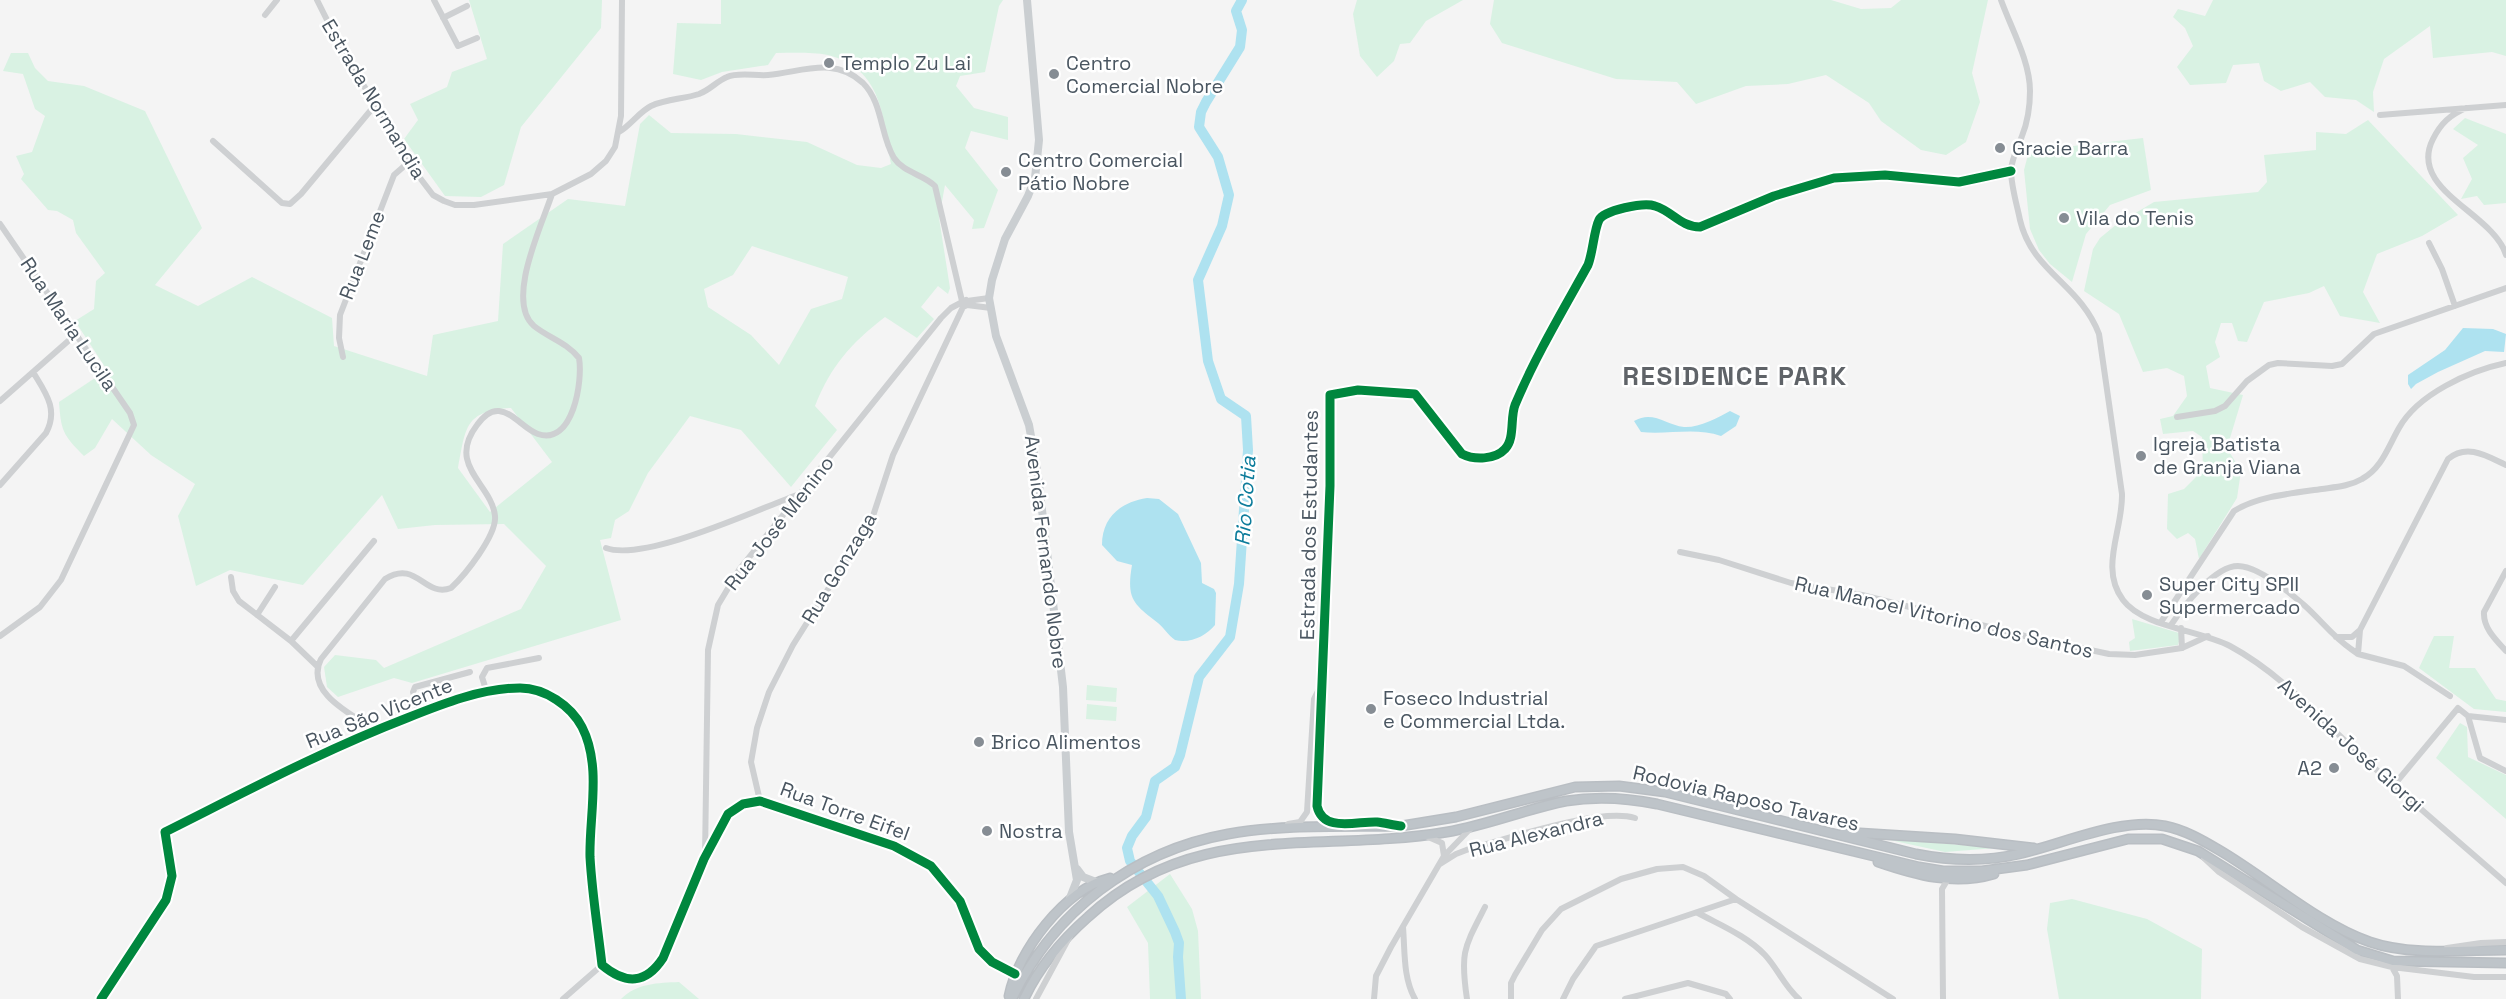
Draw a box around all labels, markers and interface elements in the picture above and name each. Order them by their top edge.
street label: Estrada Normandia [316,14,432,184]
place label: Templo Zu Lai [841,50,971,76]
place label: Centro Comercial Nobre [1066,50,1223,99]
marker: Templo Zu Lai [822,56,836,70]
marker: Centro Comercial Nobre [1047,67,1061,81]
place label: Gracie Barra [2012,135,2128,161]
marker: Gracie Barra [1993,141,2007,155]
place label: Centro Comercial Pátio Nobre [1018,147,1183,196]
marker: Centro Comercial Pátio Nobre [999,165,1013,179]
place label: Vila do Tenis [2076,205,2194,231]
street label: Rua Leme [333,207,391,303]
marker: Vila do Tenis [2057,211,2071,225]
street label: Rua Maria Lucila [15,252,123,396]
district label: RESIDENCE PARK [1623,359,1847,393]
street label: Estrada dos Estudantes [1294,410,1324,640]
place label: Igreja Batista de Granja Viana [2153,431,2301,480]
street label: Avenida Fernando Nobre [1019,434,1073,670]
marker: Igreja Batista de Granja Viana [2134,449,2148,463]
street label: Rua José Menino [718,451,840,595]
water label: Rio Cotia [1228,454,1262,547]
street label: Rua Gonzaga [796,508,882,628]
street label: Rua Manoel Vitorino dos Santos [1792,570,2096,664]
place label: Super City SPII Supermercado [2159,571,2300,620]
marker: Super City SPII Supermercado [2140,588,2154,602]
street label: Rua São Vicente [302,672,456,754]
street label: Avenida José Giorgi [2273,673,2429,817]
place label: Foseco Industrial e Commercial Ltda. [1383,685,1565,734]
marker: Foseco Industrial e Commercial Ltda. [1364,702,1378,716]
place label: Brico Alimentos [991,729,1141,755]
marker: Brico Alimentos [972,735,986,749]
place label: A2 [2297,755,2322,781]
street label: Rodovia Raposo Tavares [1630,759,1862,837]
marker: A2 [2327,761,2341,775]
street label: Rua Torre Eifel [777,776,913,846]
street label: Rua Alexandra [1466,805,1606,863]
place label: Nostra [999,818,1063,844]
marker: Nostra [980,824,994,838]

